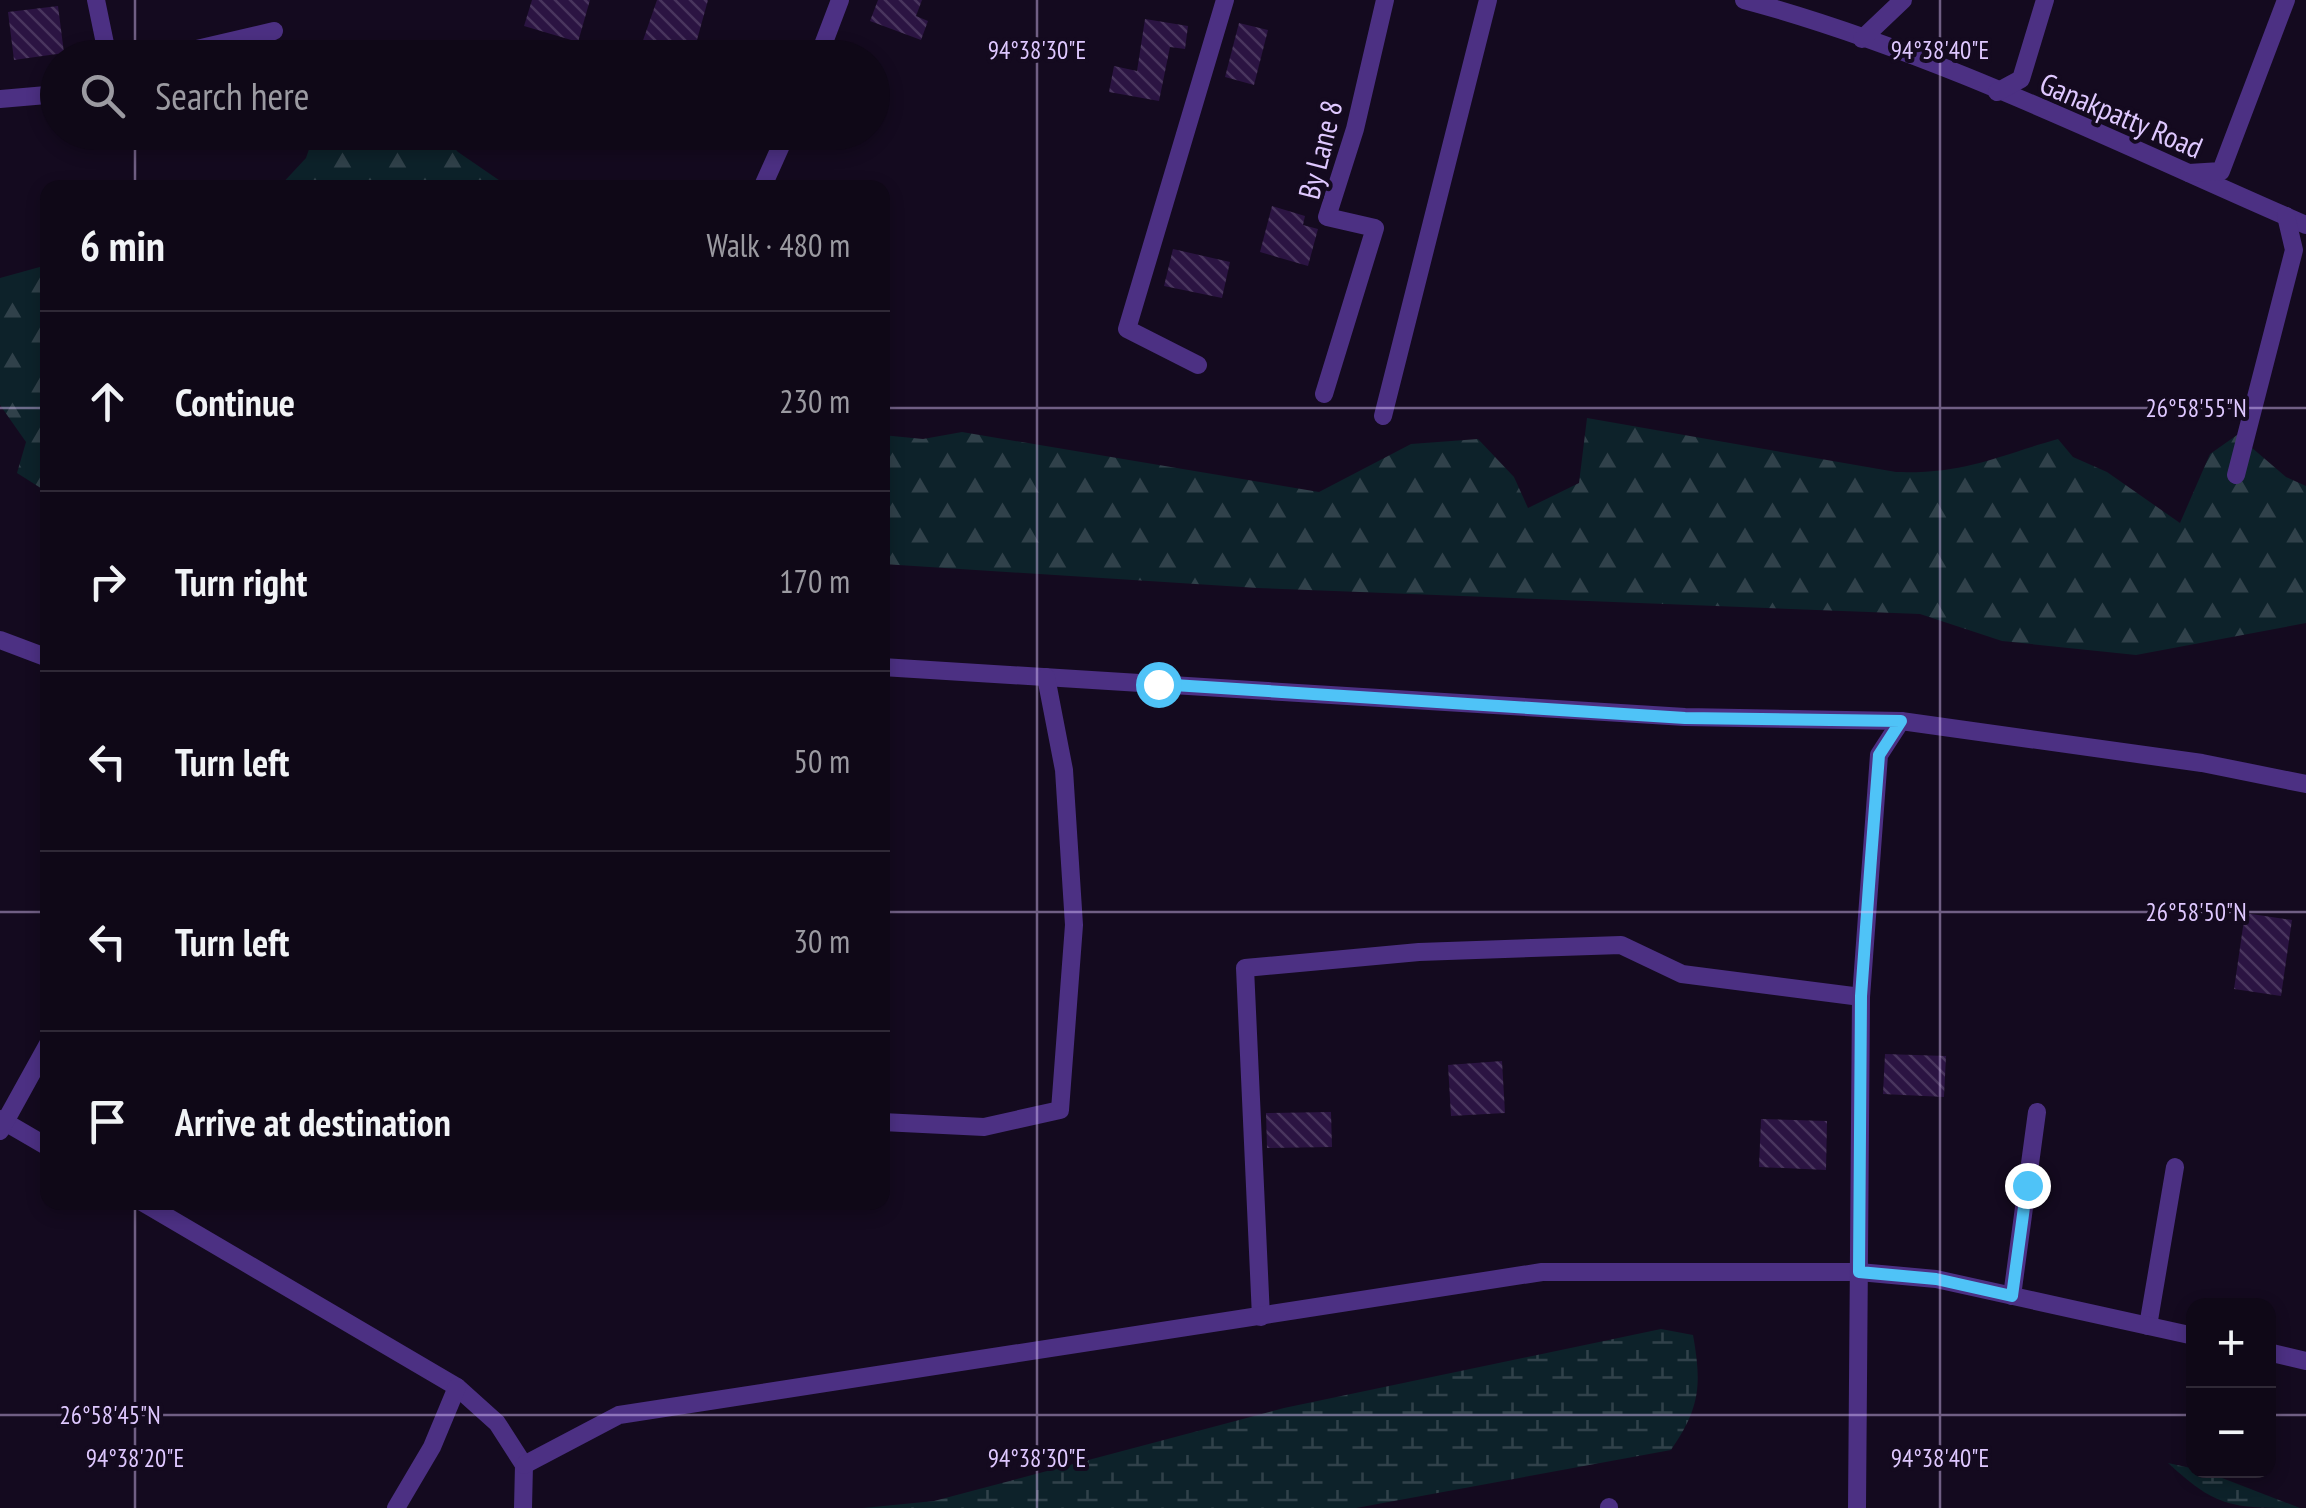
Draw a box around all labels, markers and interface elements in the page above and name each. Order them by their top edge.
text: 94°38'30"E [988,34,1086,66]
text: 94°38'40"E [1891,34,1989,66]
search box [40,40,890,150]
street label: Ganakpatty Road [2034,63,2209,166]
icon: search [75,68,130,123]
text: Search here [155,71,309,120]
street label: By Lane 8 [1288,96,1351,203]
text: 6 min [80,218,165,273]
text: Walk · 480 m [706,224,850,266]
icon: ahead [80,374,135,429]
text: Continue [175,377,295,426]
text: 230 m [779,380,850,422]
text: 26°58'55"N [2145,392,2247,424]
icon: right [80,554,135,609]
text: Turn right [175,557,307,606]
text: 170 m [779,560,850,602]
route start [1136,662,1182,708]
icon: left [80,734,135,789]
text: Turn left [175,737,289,786]
text: 50 m [794,740,850,782]
text: 26°58'50"N [2145,896,2247,928]
icon: left [80,914,135,969]
text: Turn left [175,917,289,966]
text: 30 m [794,920,850,962]
icon: arrive [80,1094,135,1149]
text: Arrive at destination [175,1097,451,1146]
route end [2005,1163,2051,1209]
map controls [2186,1298,2276,1478]
button: + [2186,1298,2276,1388]
button: − [2186,1388,2276,1478]
text: 26°58'45"N [59,1399,161,1431]
text: 94°38'20"E [86,1442,184,1474]
text: 94°38'30"E [988,1442,1086,1474]
text: 94°38'40"E [1891,1442,1989,1474]

